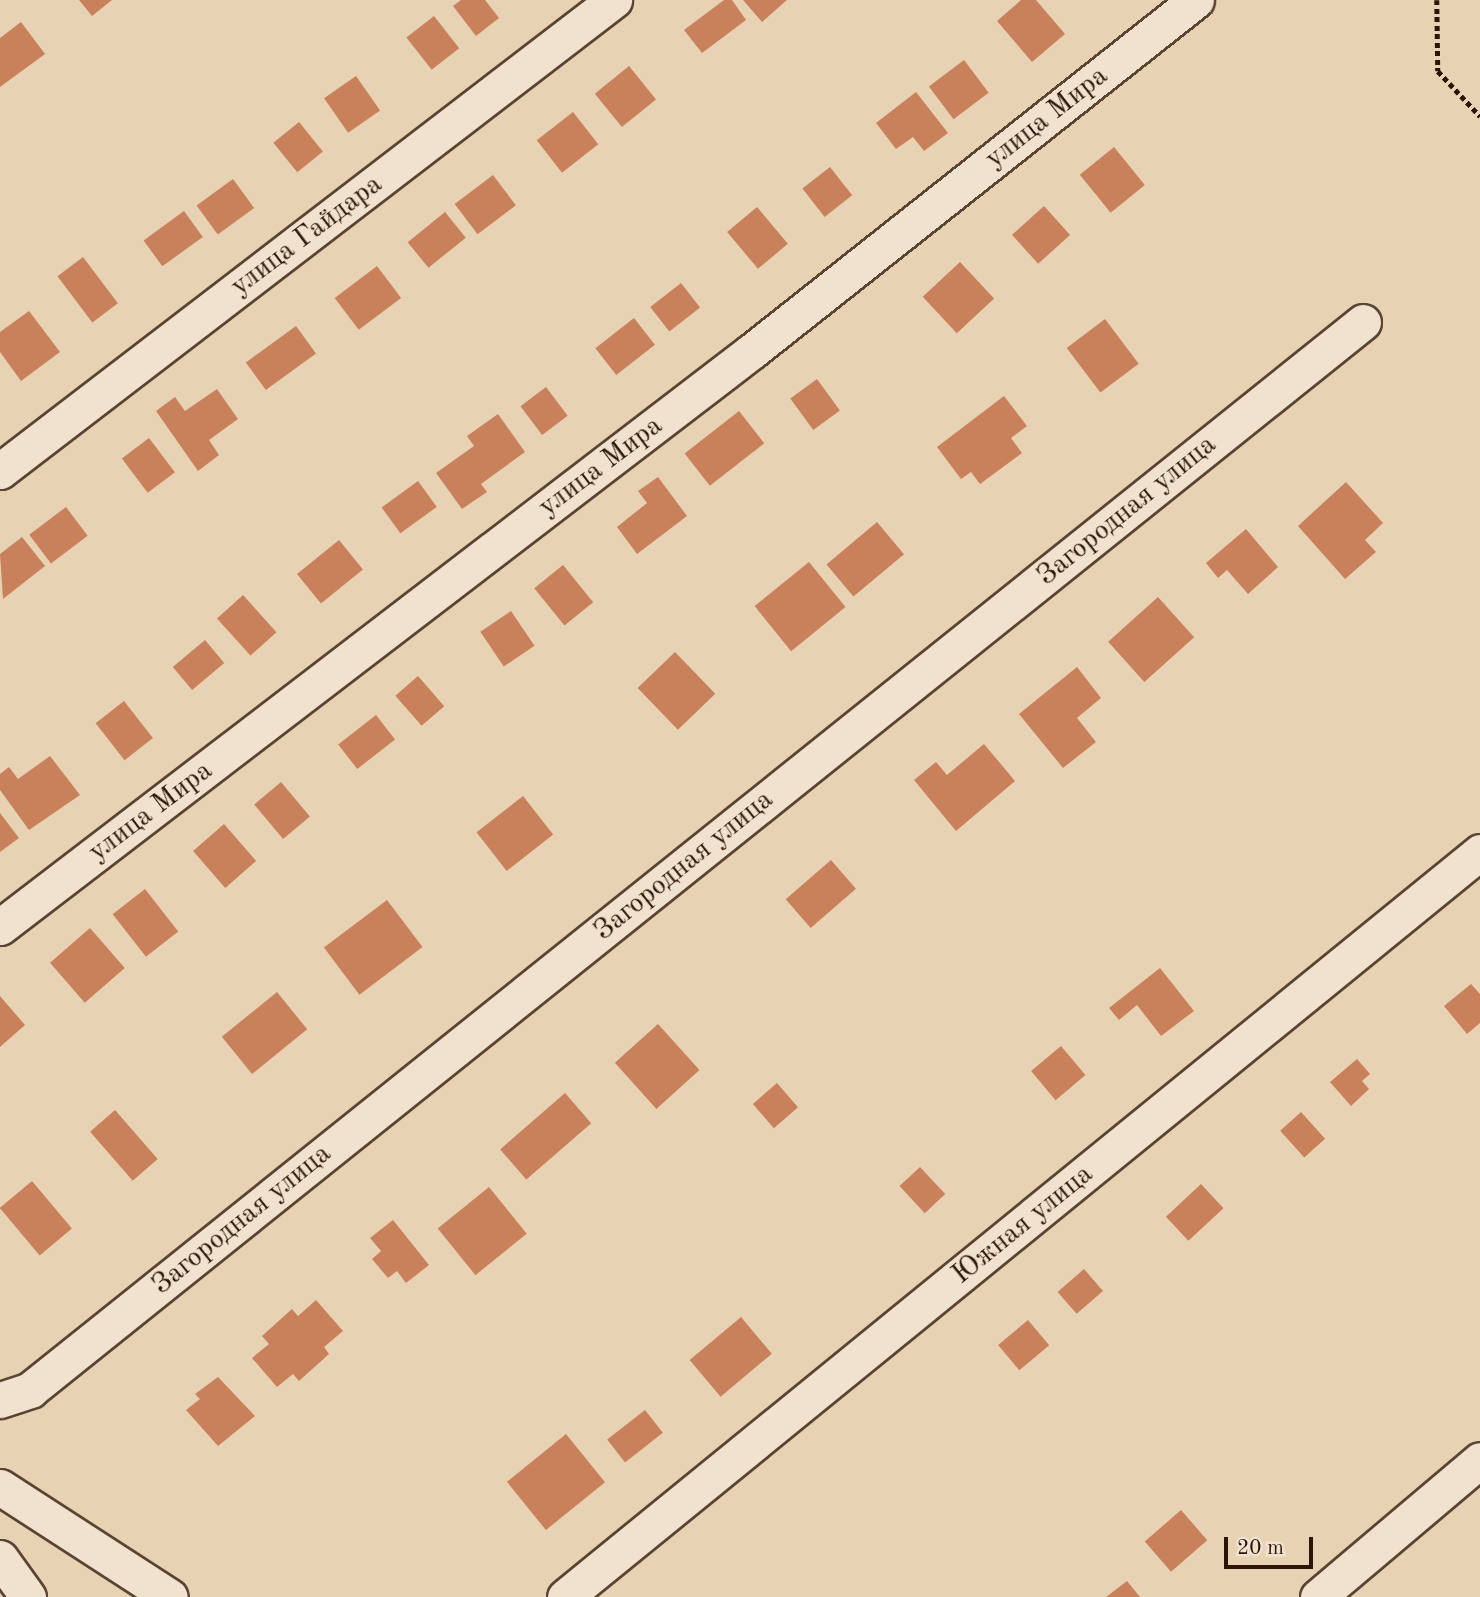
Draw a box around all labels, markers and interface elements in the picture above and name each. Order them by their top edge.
street label: улица Мира [979,60,1115,176]
street label: улица Гайдара [225,168,389,304]
street label: улица Мира [532,410,670,524]
street label: Загородная улица [1031,429,1223,593]
street label: улица Мира [82,755,220,869]
street label: Загородная улица [588,784,780,948]
street label: Загородная улица [146,1138,338,1302]
street label: Южная улица [946,1158,1100,1292]
scale bar [1228,1524,1317,1568]
text: 20 m [1237,1538,1284,1559]

